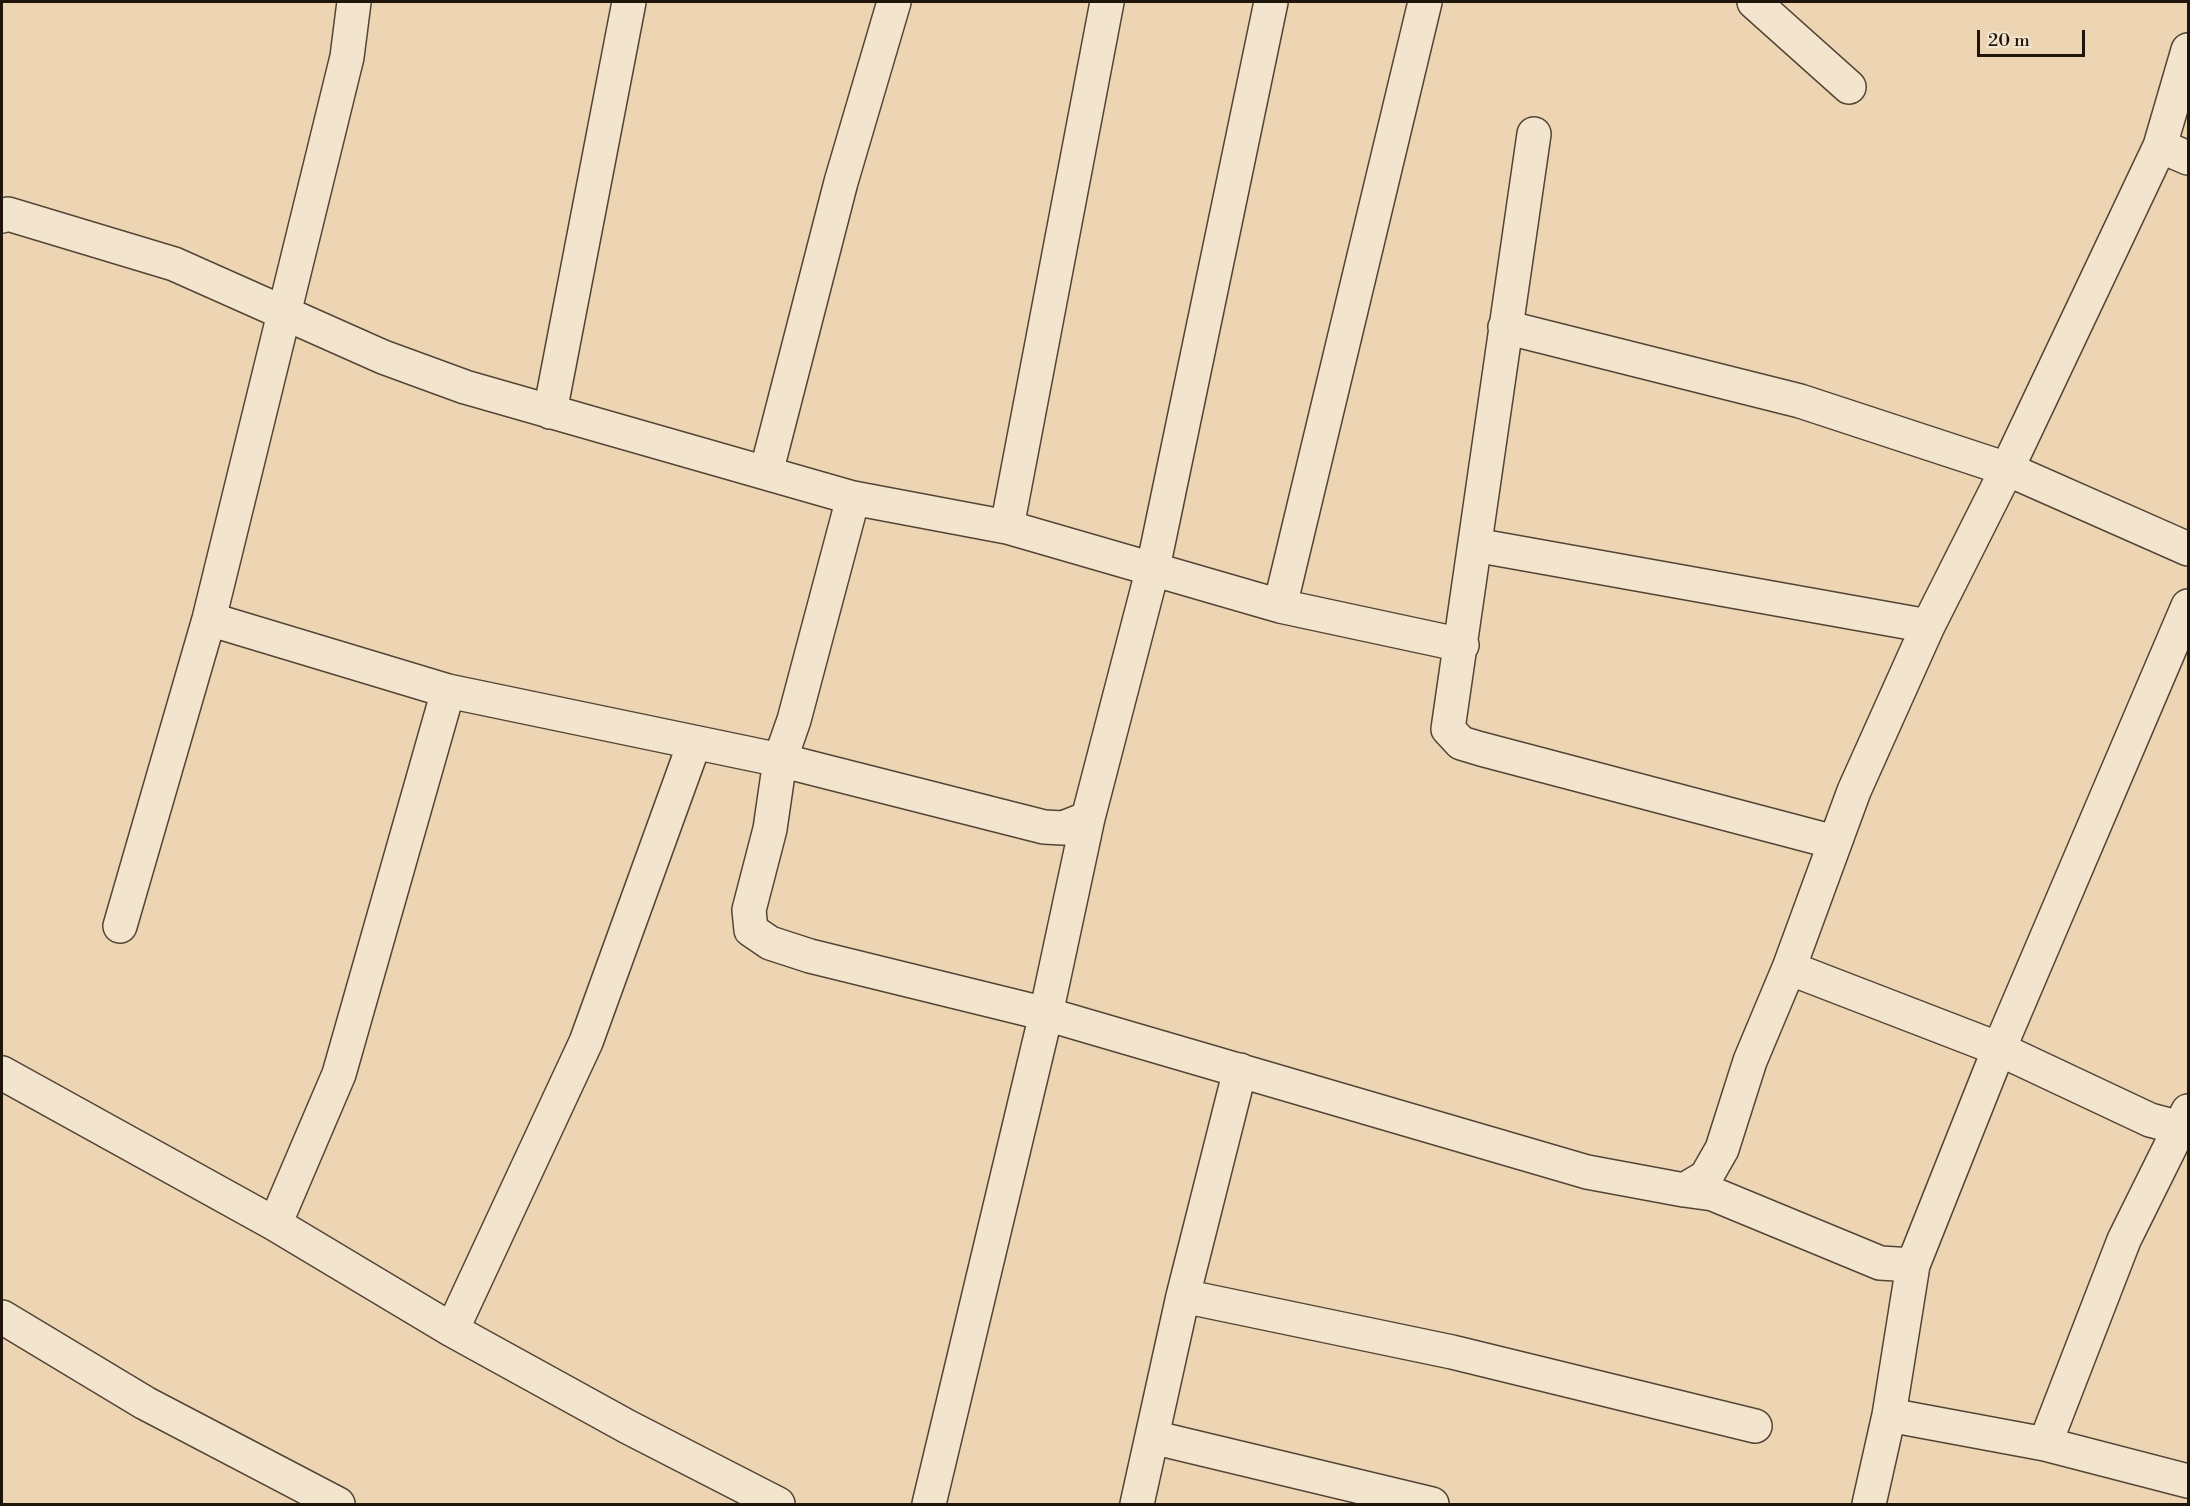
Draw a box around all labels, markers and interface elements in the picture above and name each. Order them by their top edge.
scale bar [1980,18,2088,56]
text: 20 m [1988,29,2030,52]

